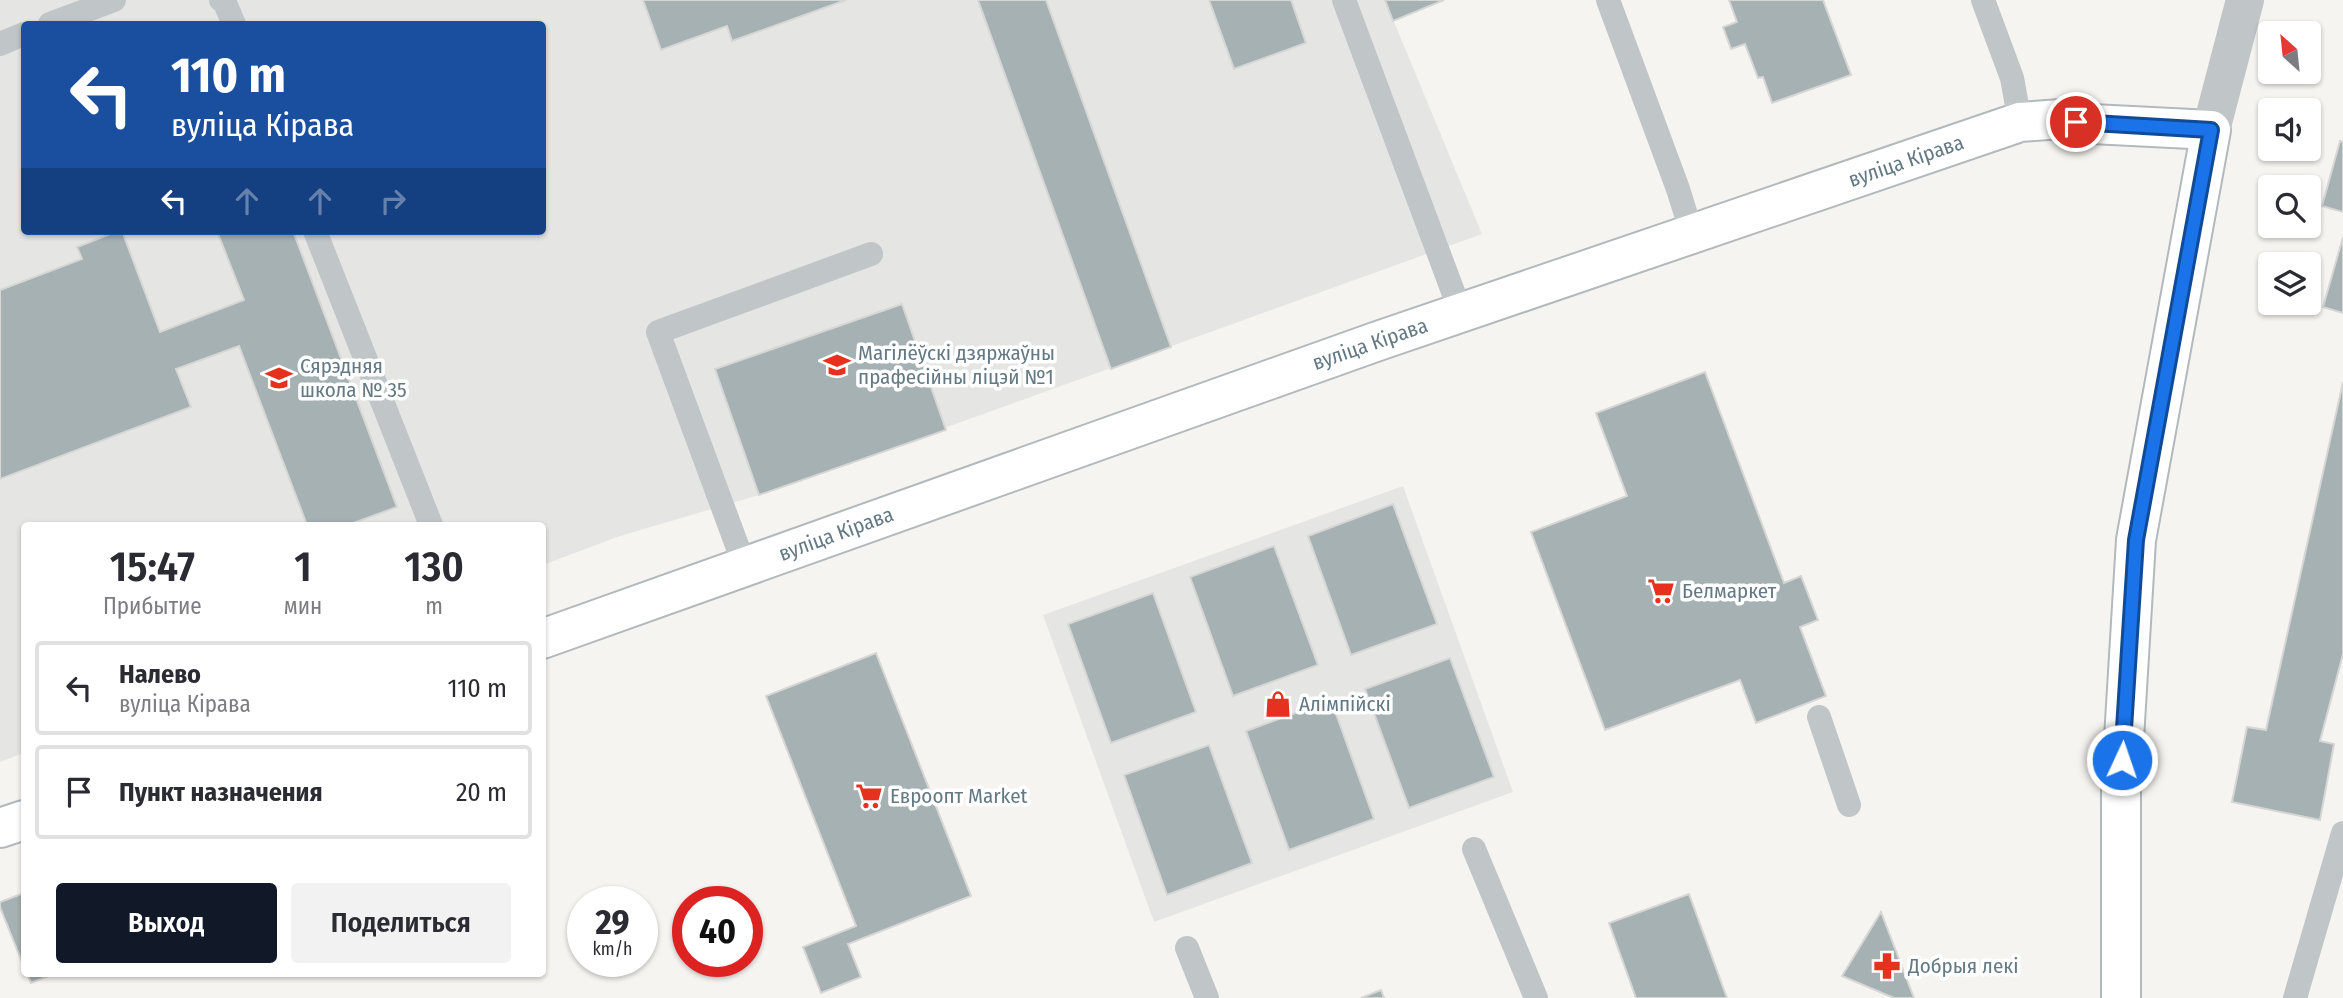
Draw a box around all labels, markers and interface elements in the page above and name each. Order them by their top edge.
north arrow [2258,21,2320,84]
map controls [2258,21,2321,315]
text: 110 m [171,46,286,105]
icon: left [56,49,147,140]
pin [2046,92,2106,152]
button: sound [2258,98,2321,161]
icon: arrive [2057,103,2095,141]
text: вуліца Кірава [171,106,354,144]
street label: вуліца Кірава [1845,129,1967,193]
button: search [2258,175,2321,238]
icon: left [155,182,193,220]
icon: ahead [228,182,266,220]
icon: ahead [301,182,339,220]
icon: right [374,182,412,220]
button: layers [2258,252,2321,315]
street label: вуліца Кірава [1309,312,1431,376]
place label: Магілёўскі дзяржаўны прафесійны ліцэй №1 [858,340,1055,390]
school or university icon: Магілёўскі дзяржаўны прафесійны ліцэй №1 [822,350,852,380]
place label: Сярэдняя школа № 35 [300,353,407,403]
school or university icon: Сярэдняя школа № 35 [264,363,294,393]
street label: вуліца Кірава [775,501,897,567]
text: 15:47 [110,542,195,592]
text: 1 [294,542,312,592]
text: 130 [404,542,464,592]
supermarket icon: Белмаркет [1646,576,1676,606]
place label: Белмаркет [1682,578,1777,604]
text: Прибытие [103,592,202,620]
text: мин [284,592,322,620]
text: m [425,592,443,620]
text: Налево [119,659,201,690]
icon: left [60,669,98,707]
text: 110 m [447,673,507,704]
shop icon: Алімпійскі [1263,689,1293,719]
text: вуліца Кірава [119,690,251,718]
place label: Алімпійскі [1299,691,1391,717]
position arrow [2085,723,2159,797]
icon: arrive [60,773,98,811]
text: Пункт назначения [119,777,323,808]
text: 20 m [456,777,507,808]
supermarket icon: Евроопт Market [854,781,884,811]
place label: Евроопт Market [890,783,1028,809]
button: Выход [56,883,277,963]
button: Поделиться [291,883,511,963]
speed limit sign: 40 [672,886,763,977]
text: 29 [595,901,630,943]
text: km/h [592,938,633,960]
pharmacy icon: Добрыя лекі [1872,951,1902,981]
place label: Добрыя лекі [1907,953,2018,979]

